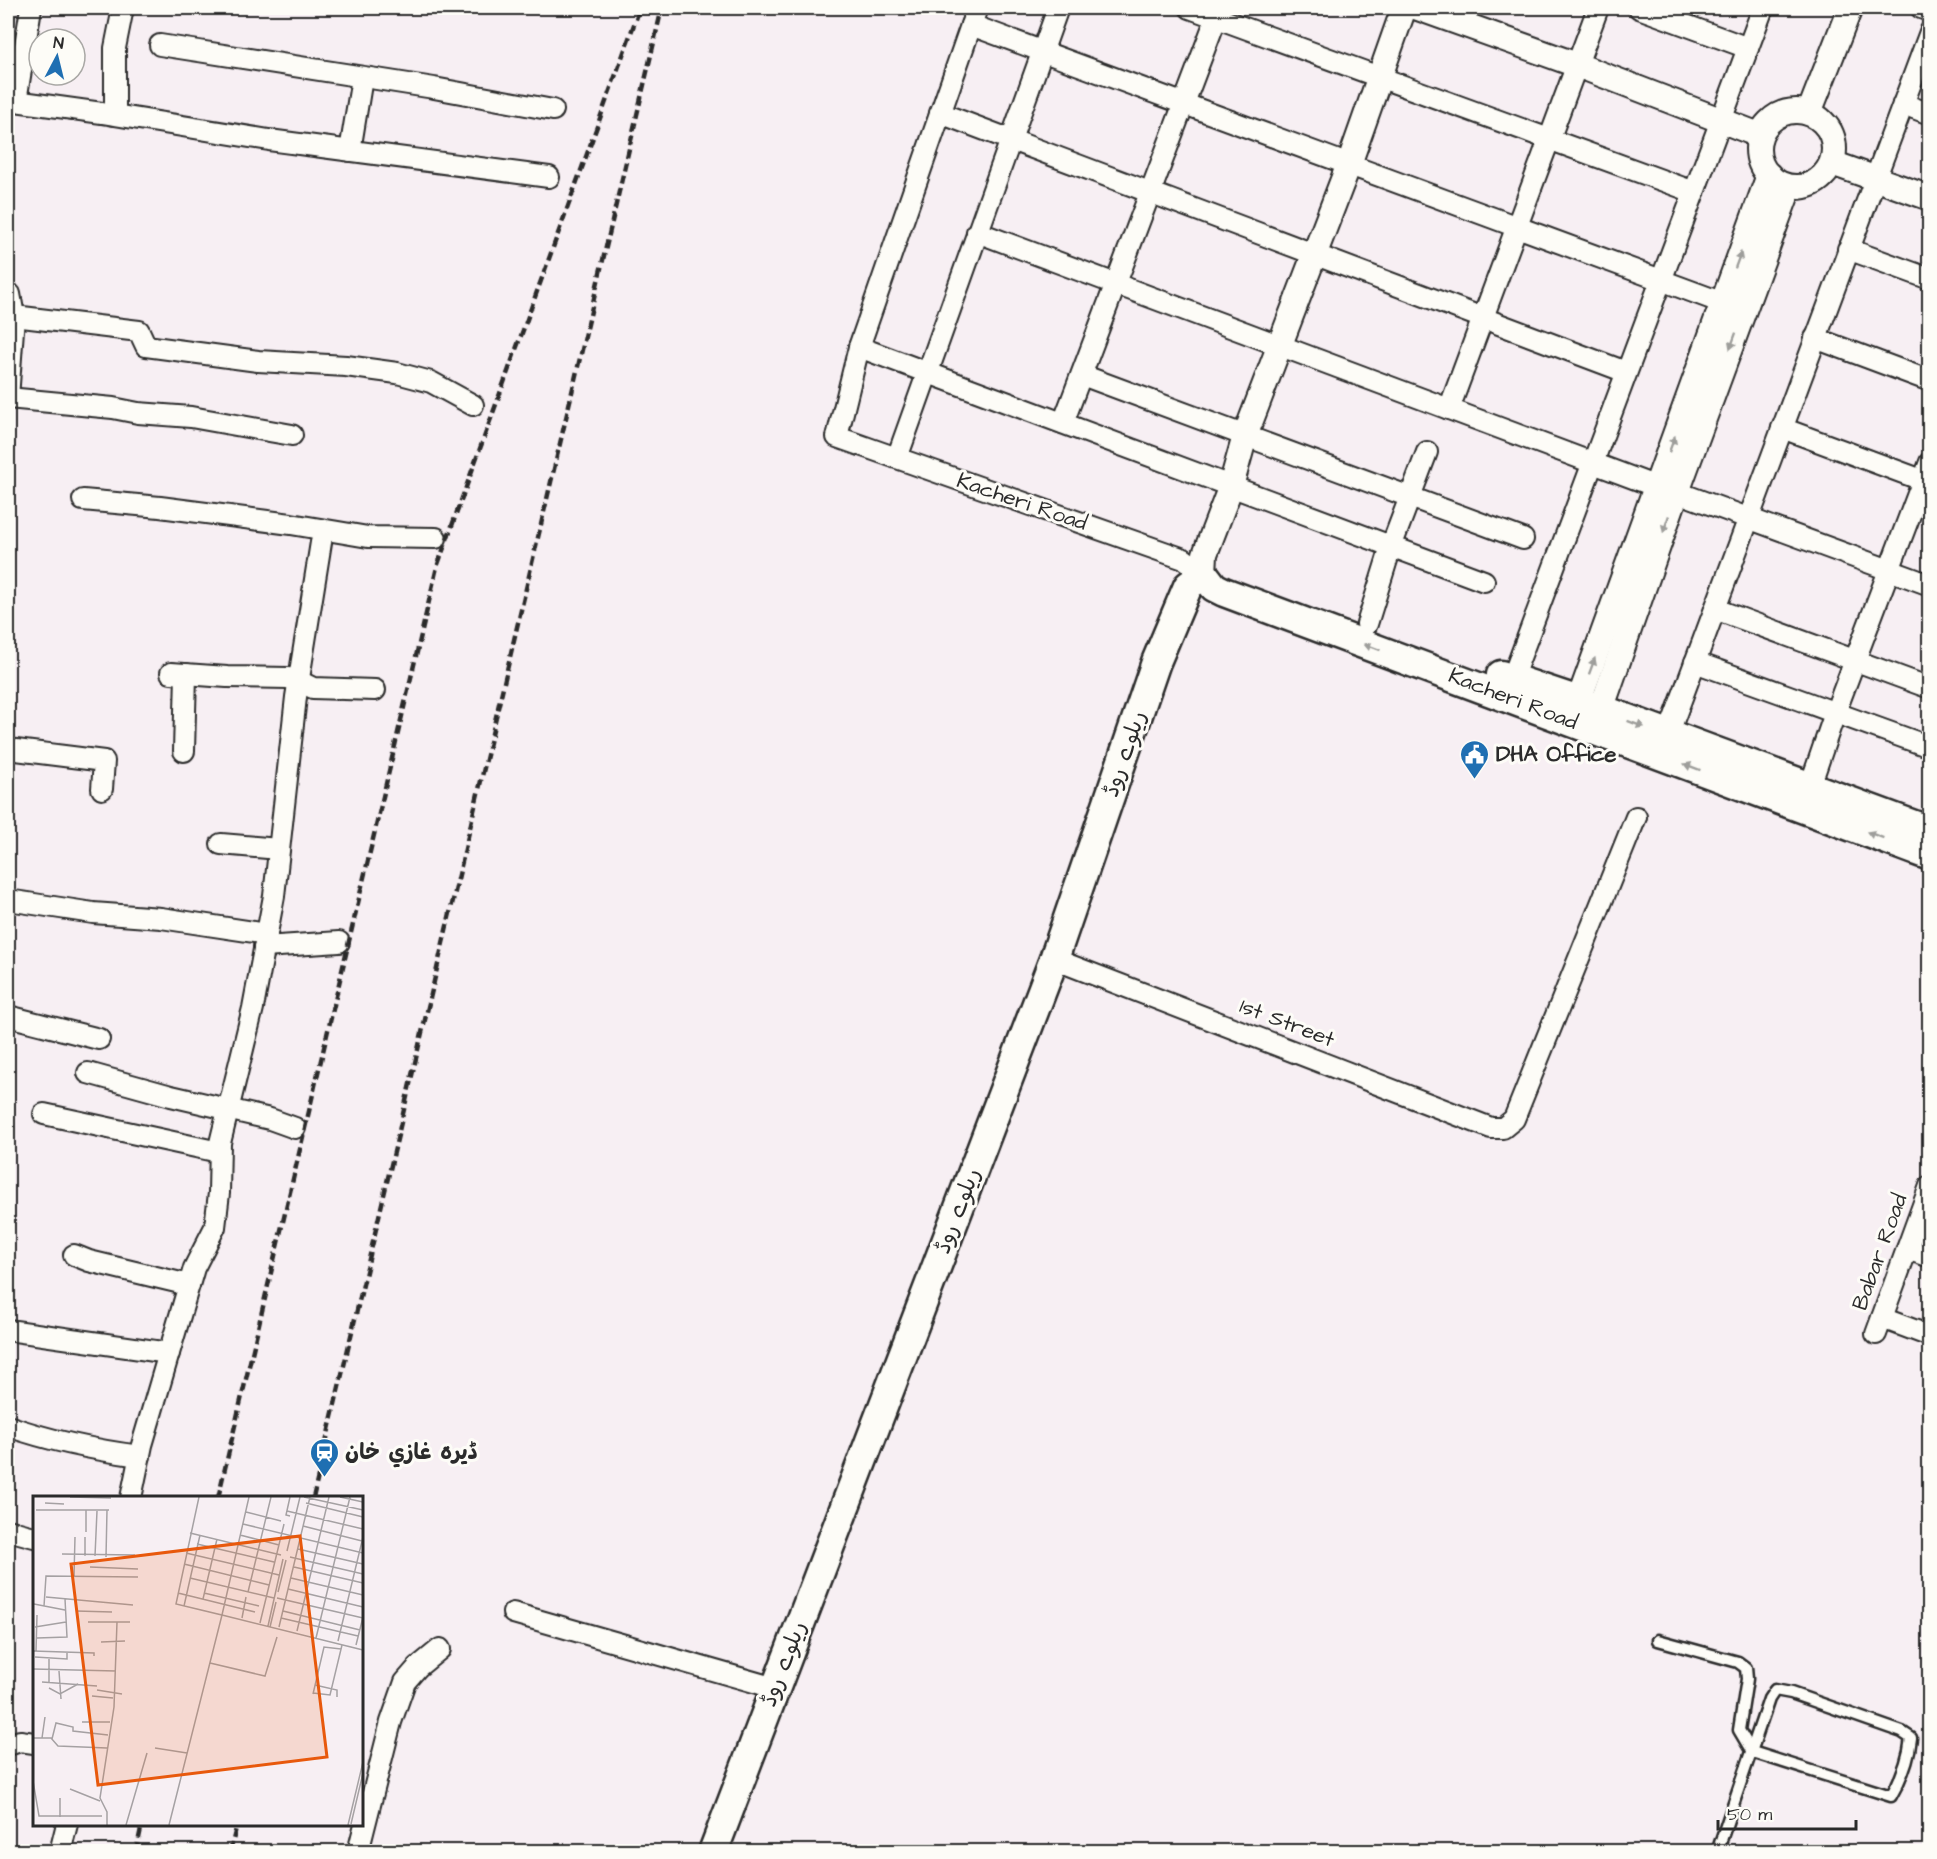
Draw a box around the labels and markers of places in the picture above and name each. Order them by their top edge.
public building icon: DHA Office [1459,738,1491,780]
place label: DHA Office [1496,739,1617,770]
station icon: ڈيره غازي خان [308,1436,340,1478]
place label: ڈيره غازي خان [345,1437,478,1468]

